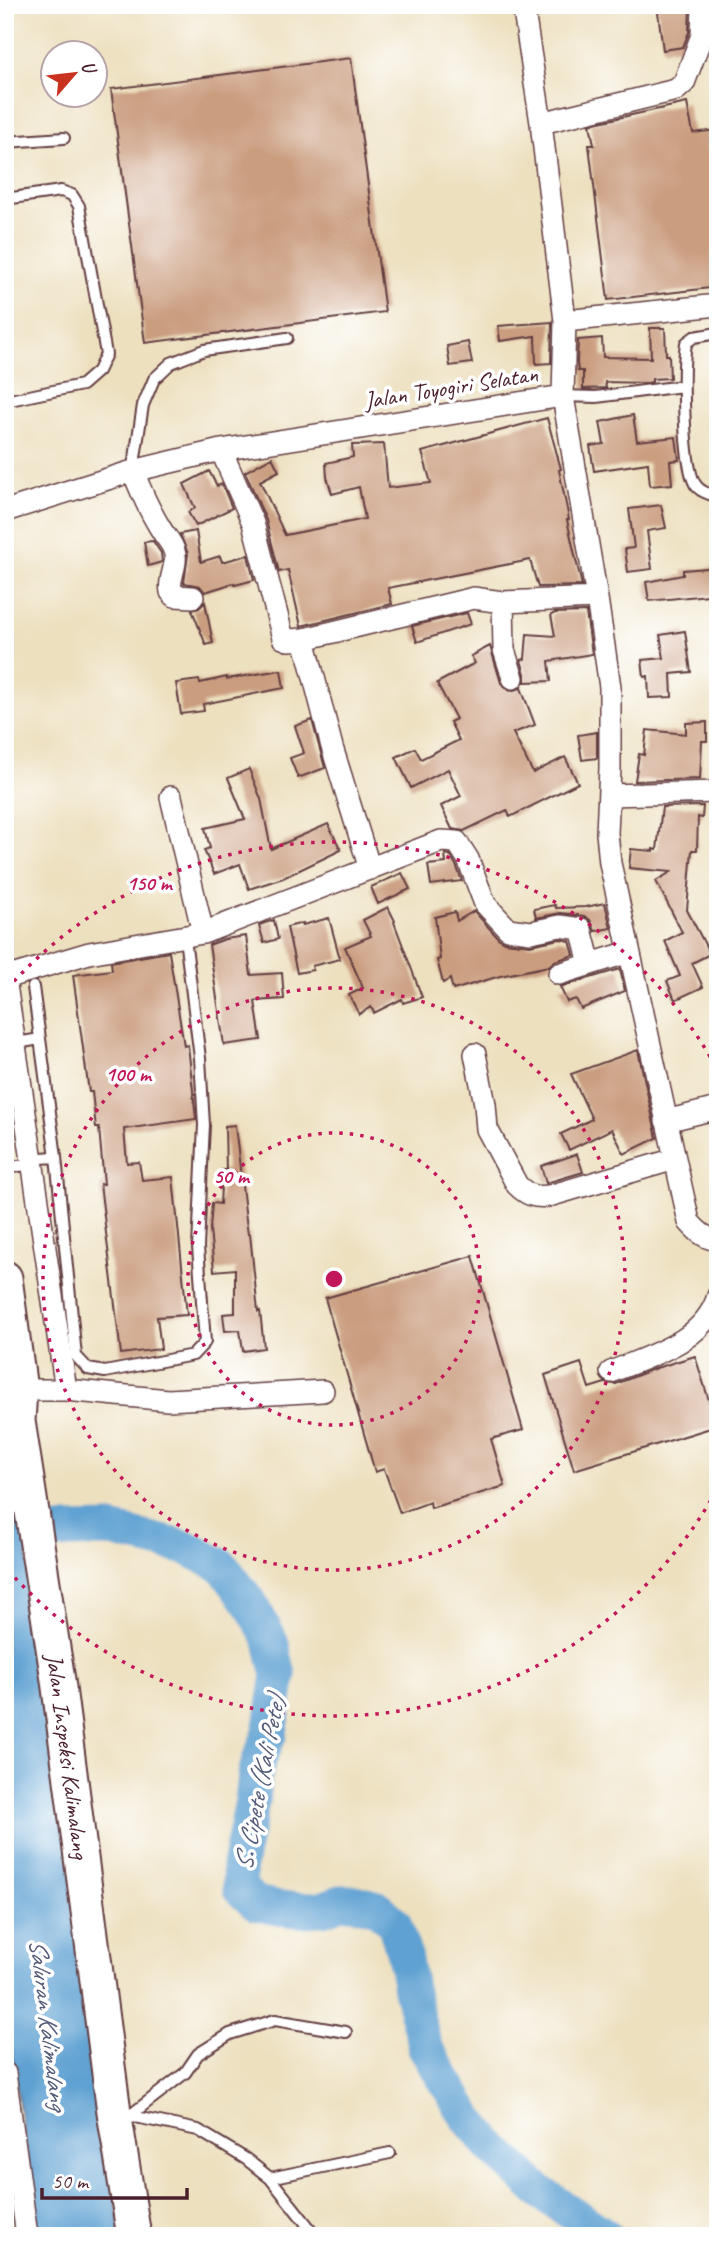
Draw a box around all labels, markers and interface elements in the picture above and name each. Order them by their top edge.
north arrow [38,38,108,108]
text: U [75,57,103,80]
street label: Jalan Toyogiri Selatan [361,358,540,416]
text: 150 m [126,870,174,896]
text: 100 m [105,1061,153,1087]
text: 50 m [213,1163,251,1189]
centre of rings [322,1267,346,1291]
street label: Jalan Inspeksi Kalimalang [39,1651,96,1862]
water label: S. Cipete (Kali Pete) [226,1688,294,1873]
water label: Saluran Kalimalang [22,1937,76,2115]
scale bar [42,2157,187,2201]
text: 50 m [52,2168,90,2194]

